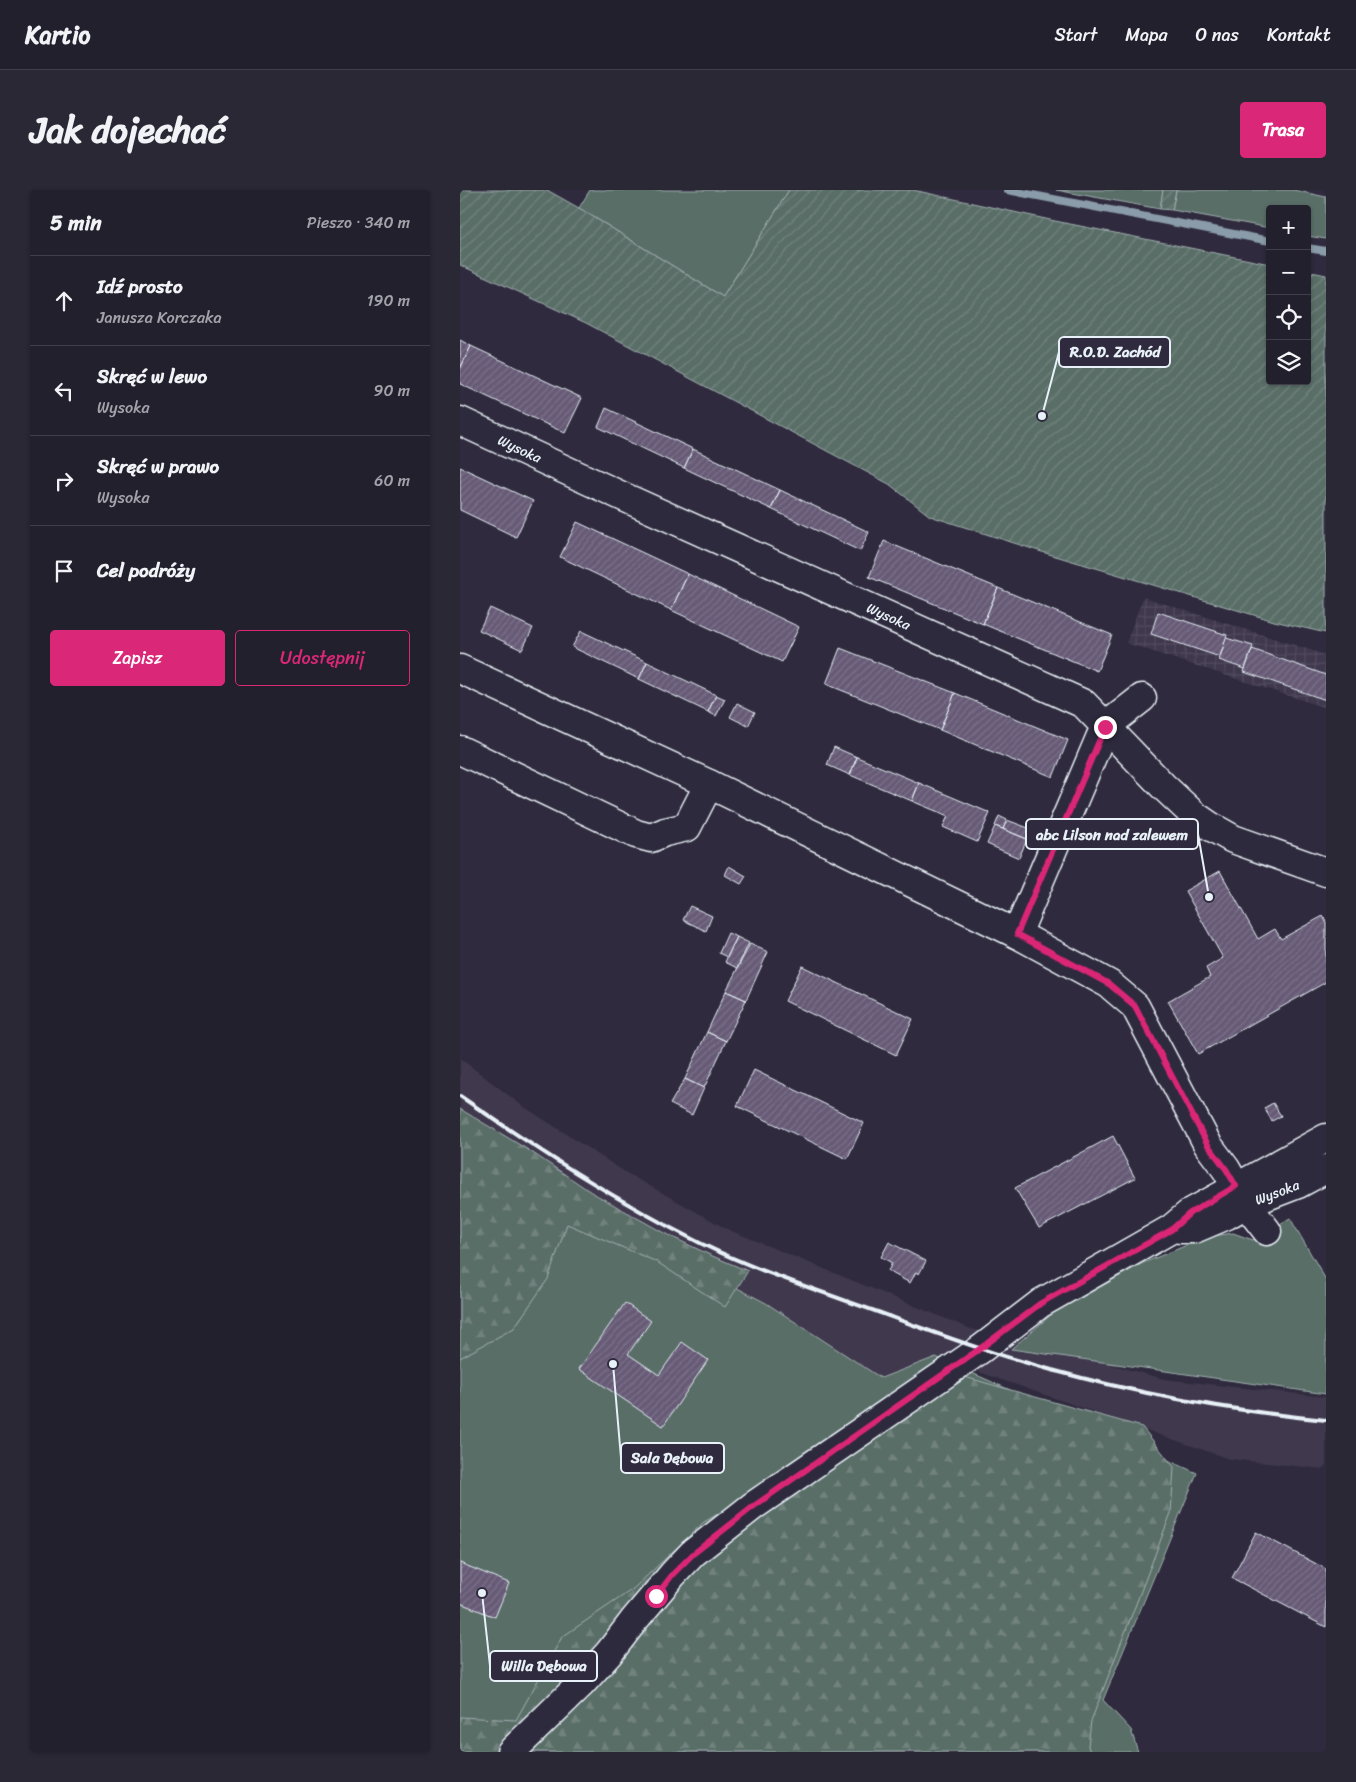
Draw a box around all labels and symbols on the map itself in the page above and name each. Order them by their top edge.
callout: R.O.D. Zachód [1059,337,1170,367]
text: R.O.D. Zachód [1069,339,1162,365]
street label: Wysoka [494,428,547,470]
street label: Wysoka [863,595,916,637]
route end [1094,716,1117,739]
callout: abc Lilson nad zalewem [1026,819,1198,849]
text: abc Lilson nad zalewem [1035,822,1188,848]
street label: Wysoka [1251,1172,1304,1212]
callout: Sala Dębowa [621,1443,724,1473]
text: Sala Dębowa [630,1445,714,1471]
route start [645,1585,668,1608]
callout: Willa Dębowa [490,1651,597,1681]
text: Willa Dębowa [501,1653,587,1679]

